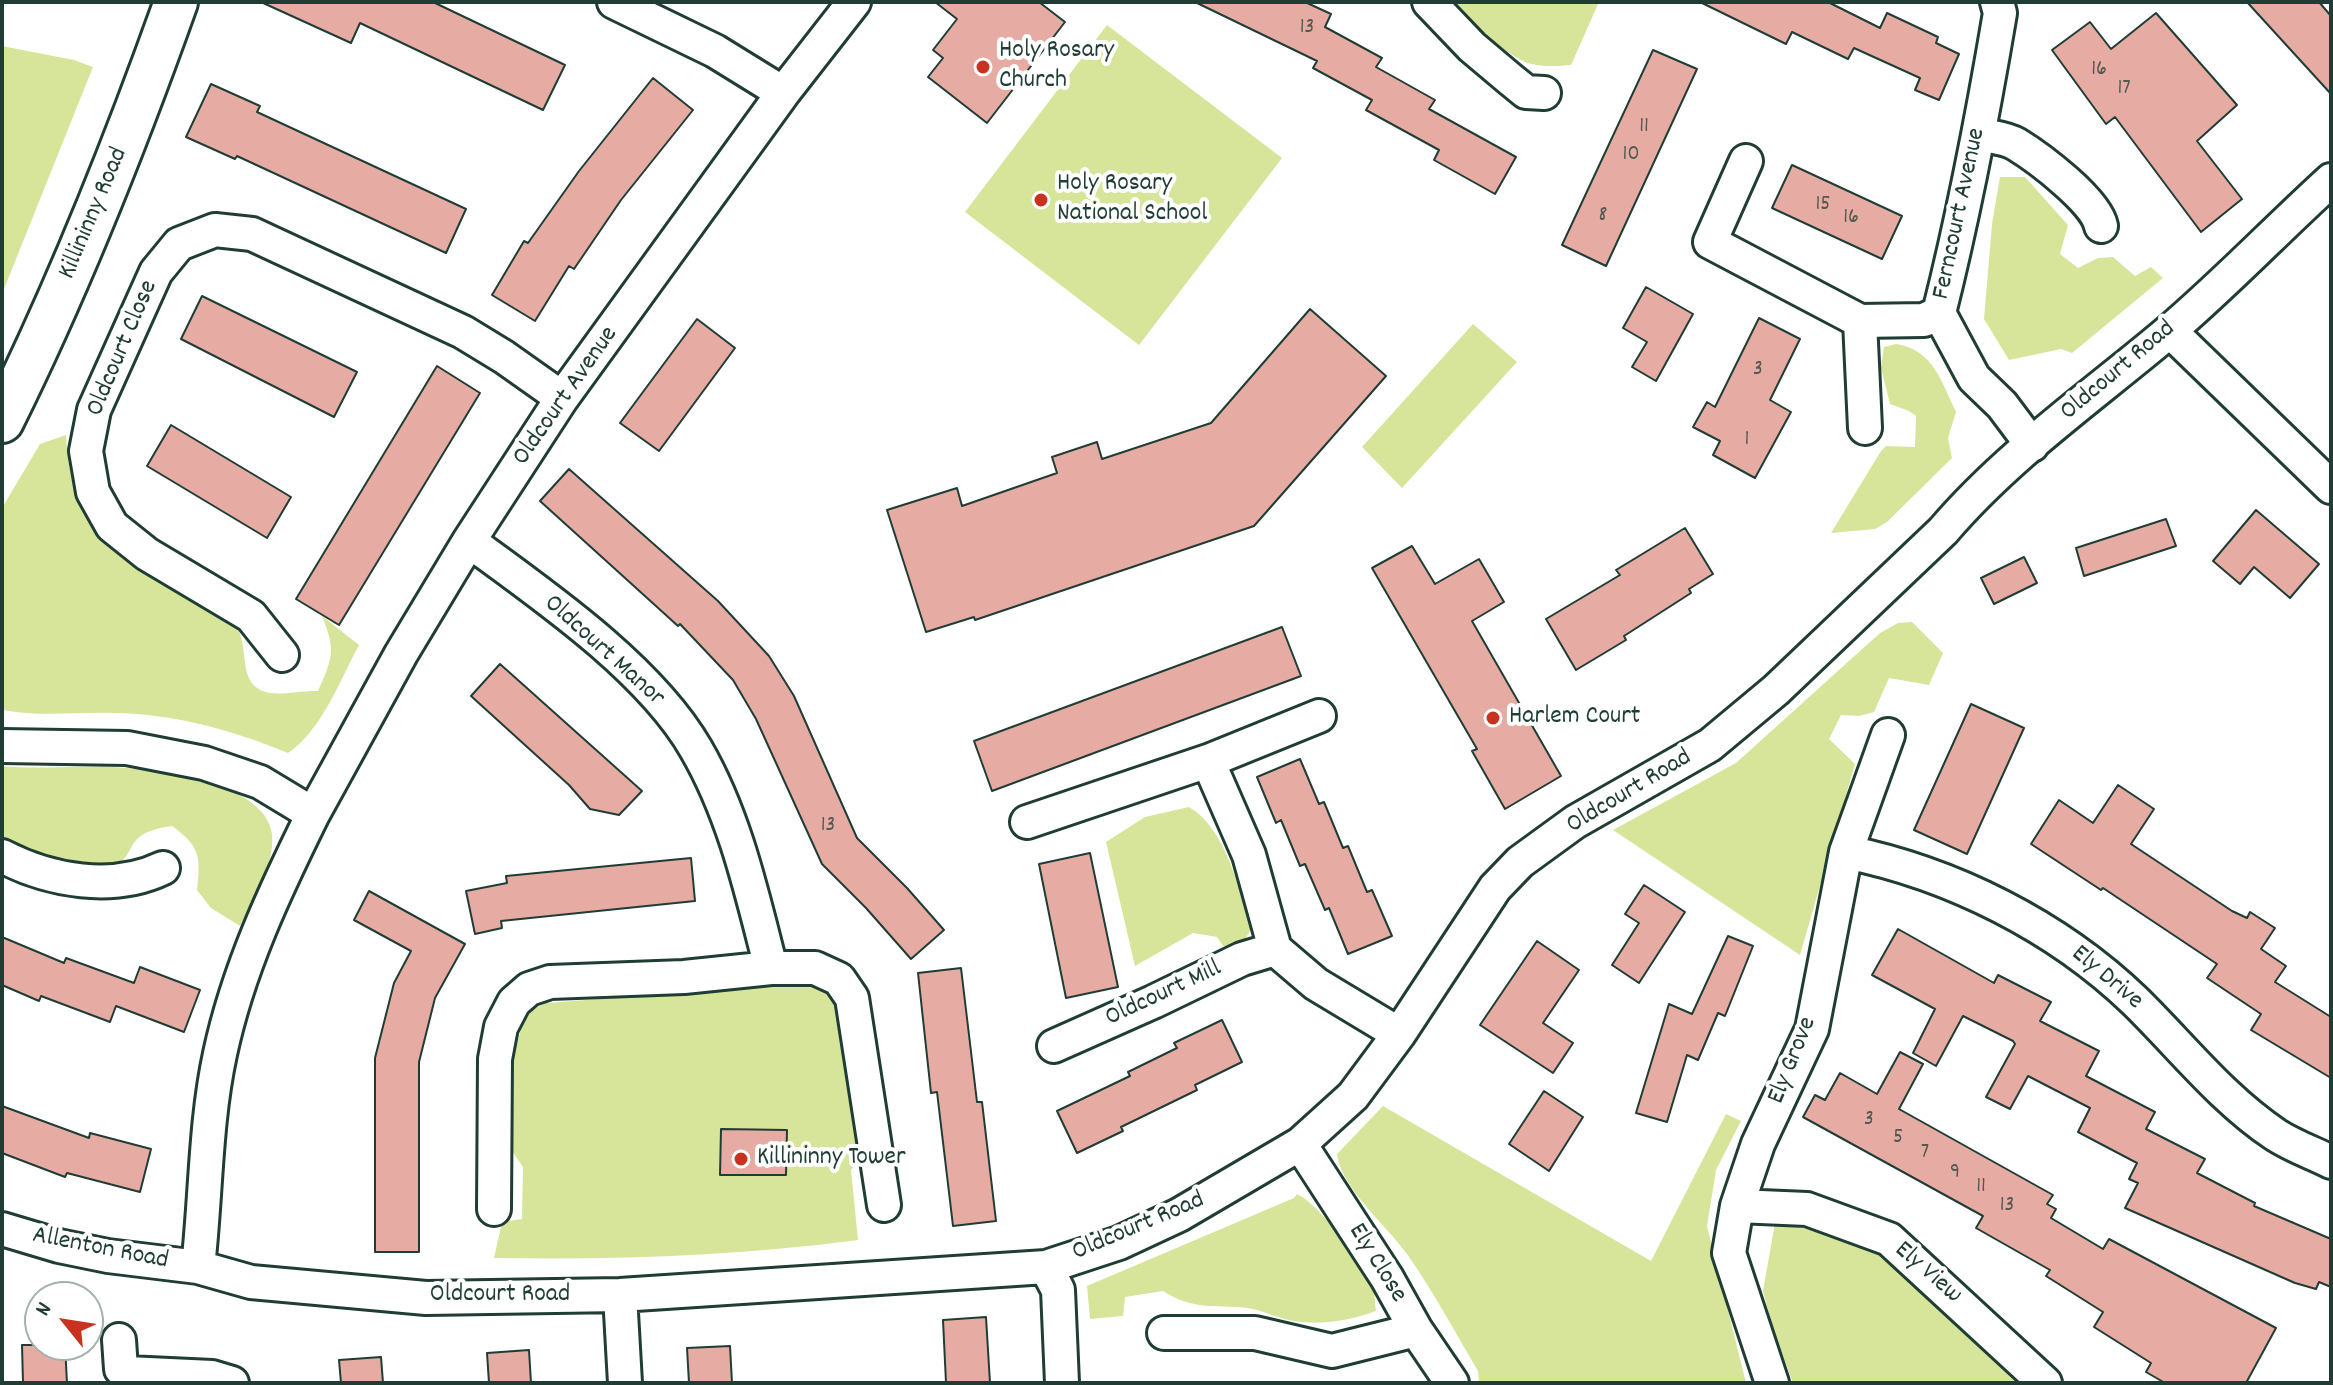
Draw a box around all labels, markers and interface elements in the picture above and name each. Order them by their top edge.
house number: 13 [1300,16,1314,42]
place label: Holy Rosary Church [999,36,1114,98]
marker: Holy Rosary Church [974,58,992,76]
house number: 16 [2091,58,2107,84]
house number: 17 [2117,77,2131,103]
house number: 11 [1639,115,1649,141]
street label: Ferncourt Avenue [1928,126,1994,302]
house number: 10 [1623,143,1639,169]
street label: Killininny Road [53,144,137,284]
place label: Holy Rosary National School [1057,169,1207,230]
marker: Holy Rosary National School [1032,191,1050,209]
house number: 15 [1815,193,1831,219]
house number: 8 [1599,204,1607,230]
house number: 16 [1843,206,1859,232]
street label: Oldcourt Close [81,276,167,422]
street label: Oldcourt Road [2055,315,2183,429]
street label: Oldcourt Avenue [508,321,626,473]
house number: 3 [1753,358,1763,384]
house number: 1 [1745,428,1749,454]
street label: Oldcourt Manor [536,589,670,715]
place label: Harlem Court [1509,702,1640,734]
marker: Harlem Court [1484,709,1502,727]
street label: Oldcourt Road [1562,743,1698,843]
house number: 13 [821,814,835,840]
street label: Ely Drive [2064,940,2148,1018]
street label: Oldcourt Mill [1101,955,1227,1035]
street label: Ely Grove [1762,1013,1826,1109]
house number: 3 [1864,1108,1874,1134]
house number: 5 [1893,1126,1903,1152]
house number: 7 [1921,1141,1929,1167]
place label: Killininny Tower [757,1143,906,1175]
marker: Killininny Tower [732,1150,750,1168]
house number: 9 [1950,1161,1960,1187]
house number: 11 [1976,1175,1986,1201]
street label: Oldcourt Road [1068,1186,1210,1270]
house number: 13 [2000,1194,2014,1220]
street label: Ely Close [1340,1219,1412,1309]
street label: Allenton Road [29,1222,171,1278]
street label: Ely View [1887,1236,1967,1312]
street label: Oldcourt Road [430,1280,570,1312]
north arrow [24,1281,104,1361]
text: N [28,1297,61,1322]

